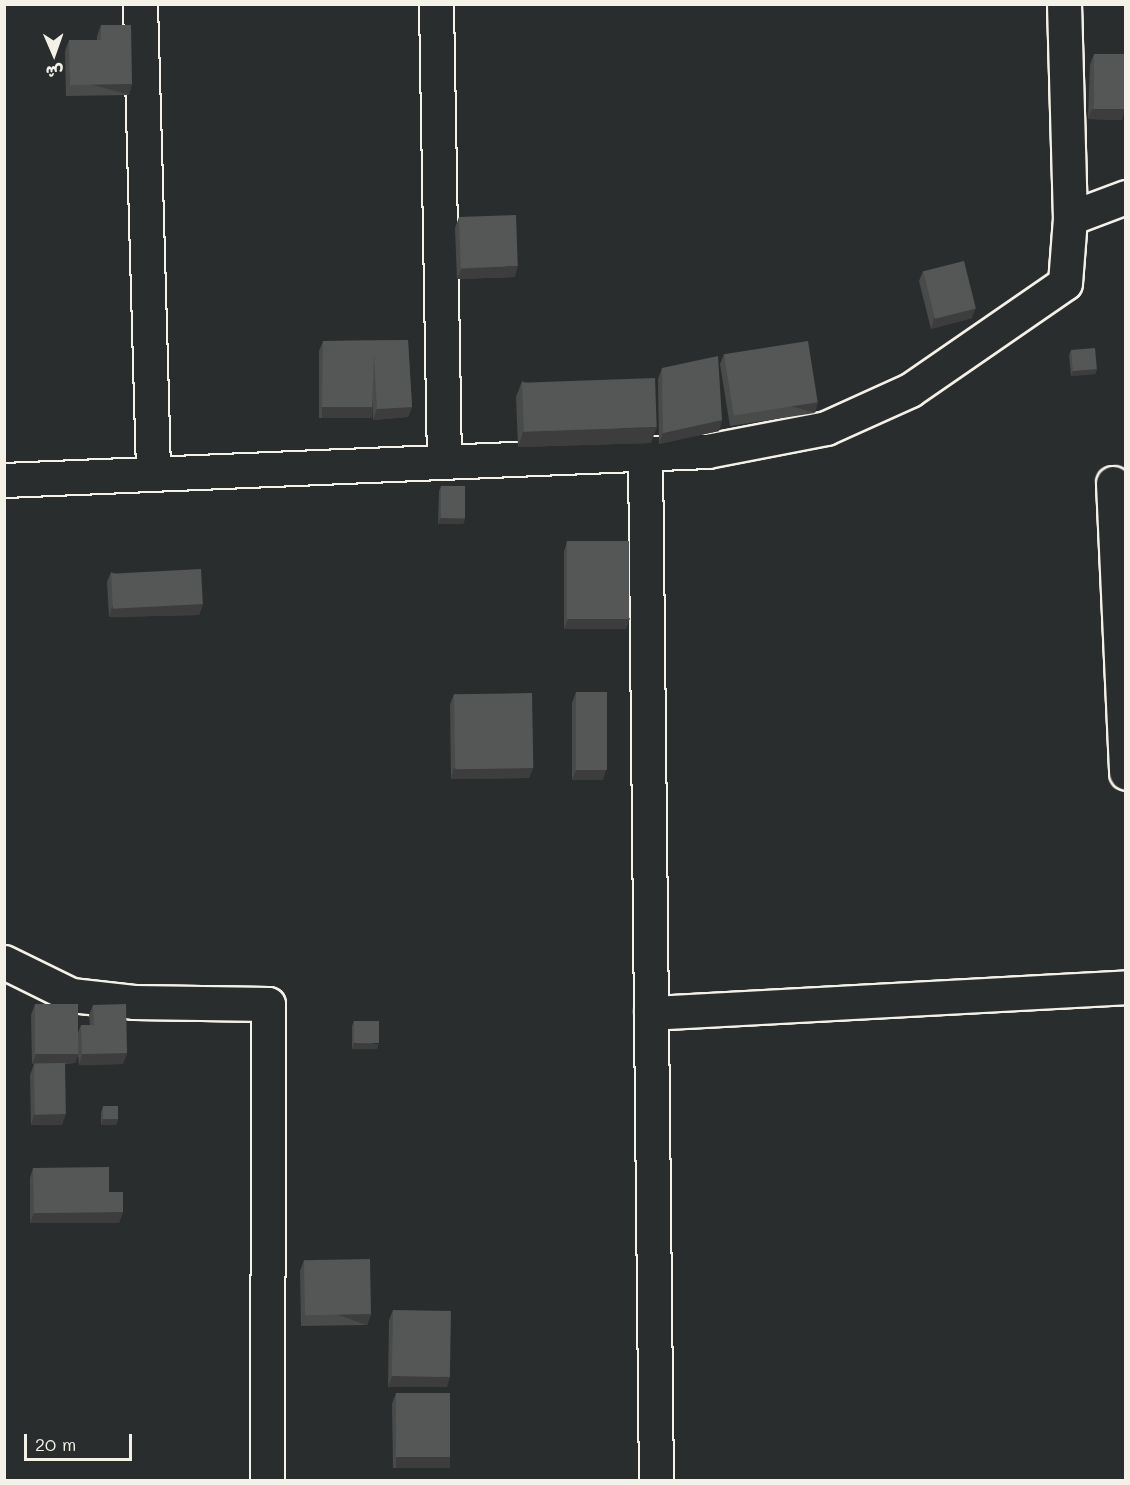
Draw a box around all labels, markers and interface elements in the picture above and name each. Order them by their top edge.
north arrow [24,24,84,84]
text: ش [45,62,64,83]
scale bar [27,1422,135,1460]
text: 20 m [35,1432,76,1456]

